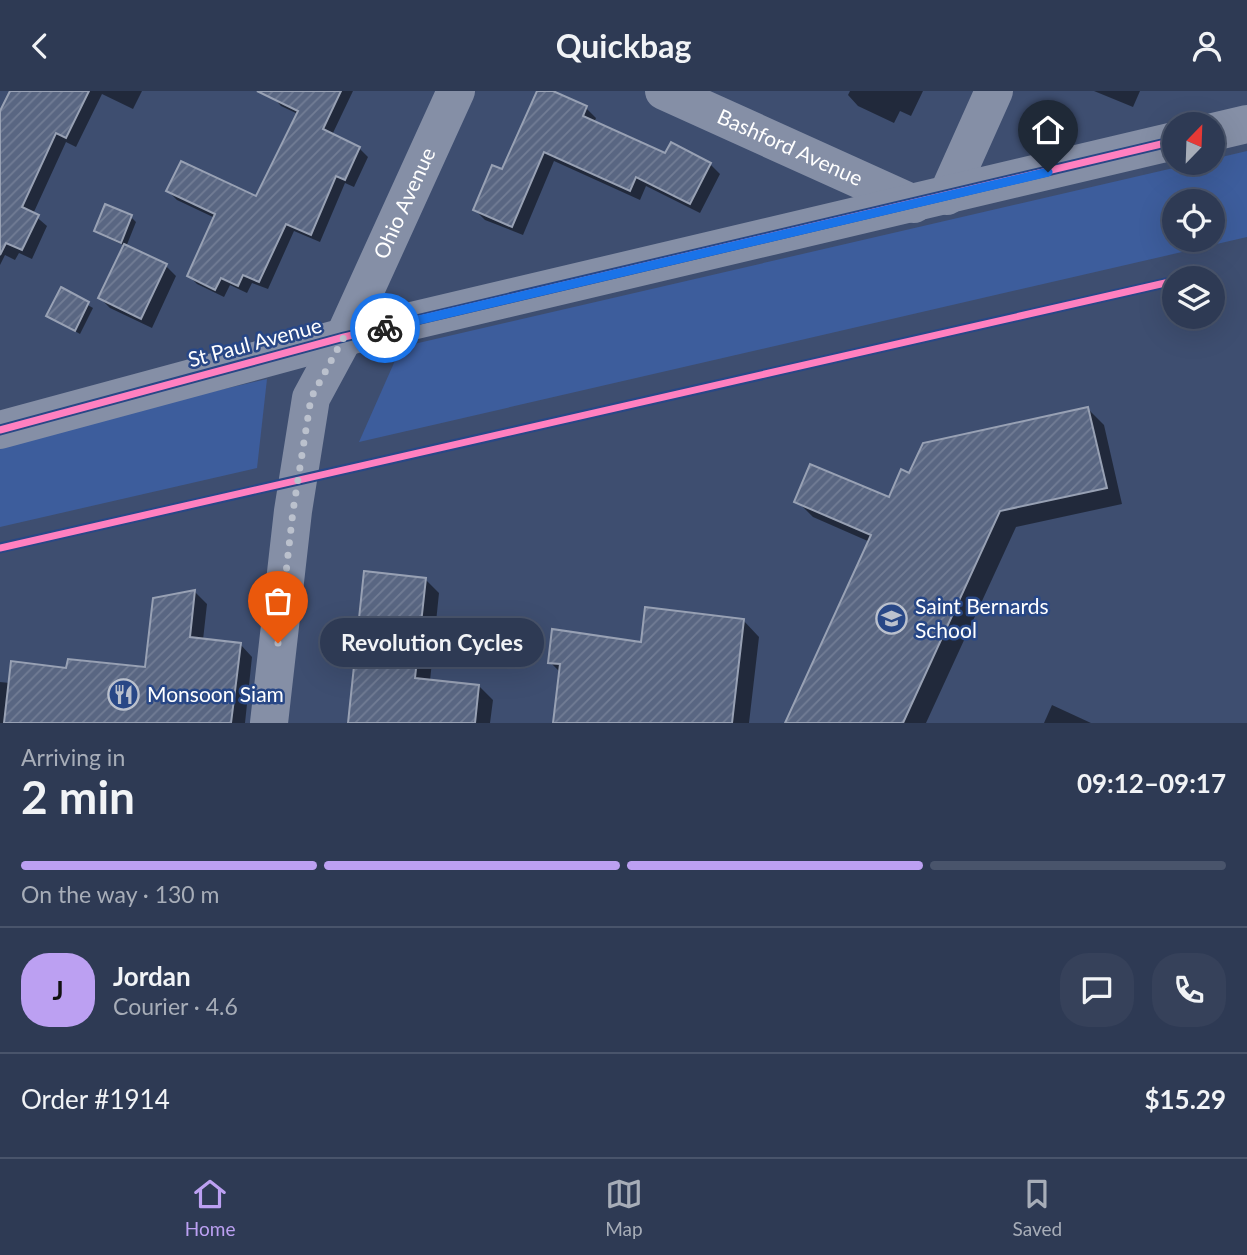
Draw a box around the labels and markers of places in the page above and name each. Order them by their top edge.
pin [1018,100,1078,172]
pin [248,571,308,643]
place label: Saint Bernards School [915,593,1049,642]
school or university icon: Saint Bernards School [875,602,909,636]
callout: Revolution Cycles [320,619,544,667]
restaurant icon: Monsoon Siam [107,678,141,712]
place label: Monsoon Siam [147,681,284,706]

